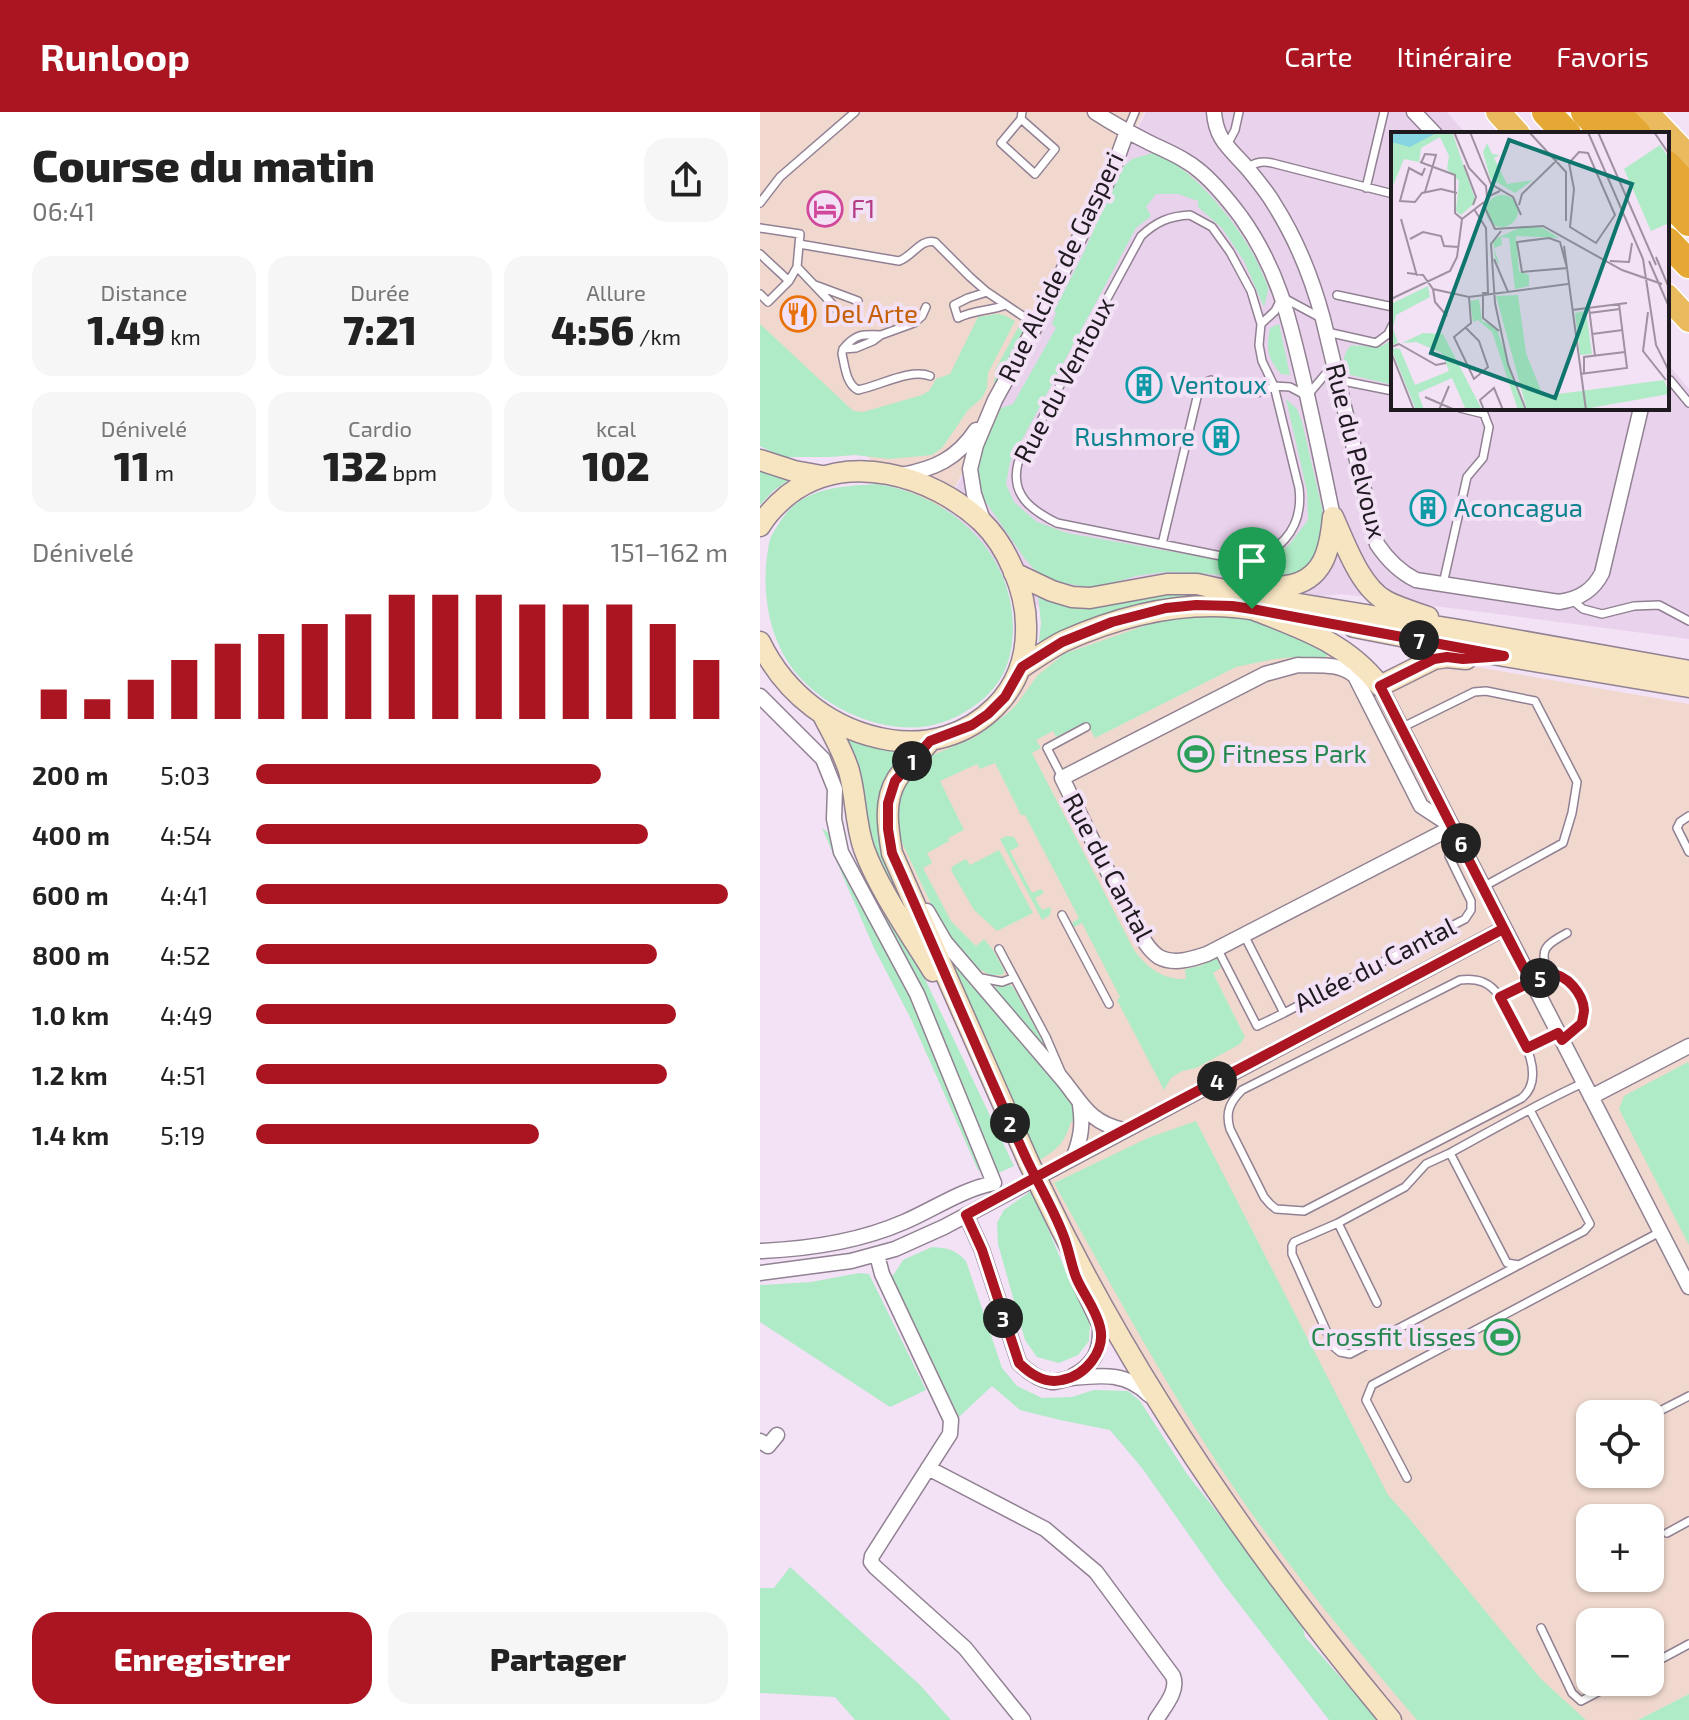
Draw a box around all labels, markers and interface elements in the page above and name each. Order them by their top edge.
text: Runloop [40,33,190,79]
text: Carte [1284,39,1353,73]
text: Itinéraire [1397,39,1512,73]
text: Favoris [1556,39,1649,73]
inset map [1391,132,1669,410]
text: Course du matin [32,138,375,191]
button: share [644,138,728,222]
street label: Rue Alcide de Gasperi [990,146,1129,386]
hotel icon: F1 [806,190,844,228]
place label: F1 [851,192,875,223]
text: 06:41 [32,195,95,226]
text: Distance [101,279,187,305]
text: Durée [350,279,410,305]
text: Allure [586,279,646,305]
street label: Rue du Ventoux [1006,291,1119,467]
restaurant icon: Del Arte [779,295,817,333]
place label: Del Arte [824,297,918,328]
text: 1.49 [87,305,165,353]
text: 7:21 [343,305,417,353]
text: 4:56 [551,305,634,353]
text: km [165,323,201,349]
text: /km [634,323,681,349]
street label: Rue du Pelvoux [1321,360,1394,542]
building icon: Ventoux [1125,366,1163,404]
place label: Ventoux [1170,368,1267,399]
text: Dénivelé [101,415,187,441]
text: Cardio [348,415,412,441]
text: kcal [596,415,636,441]
building icon: Rushmore [1202,418,1240,456]
place label: Rushmore [1074,420,1195,451]
text: 11 [114,441,150,489]
text: 132 [323,441,388,489]
text: 102 [582,441,650,489]
text: m [150,459,174,485]
text: bpm [388,459,437,485]
building icon: Aconcagua [1409,489,1447,527]
place label: Aconcagua [1454,491,1583,522]
pin [1218,527,1286,609]
text: Dénivelé [32,536,134,567]
text: 151–162 m [610,536,728,567]
icon: arrive [1230,539,1274,583]
pin: 7 [1399,620,1439,660]
text: 7 [1413,627,1425,653]
sports icon: Fitness Park [1177,735,1215,773]
place label: Fitness Park [1222,737,1367,768]
pin: 1 [892,741,932,781]
text: 1 [907,748,917,774]
text: 200 m [32,759,108,790]
text: 5:03 [160,759,210,790]
street label: Rue du Cantal [1058,787,1161,945]
text: 400 m [32,819,110,850]
text: 4:54 [160,819,212,850]
pin: 6 [1441,823,1481,863]
text: 6 [1455,830,1467,856]
text: 600 m [32,879,109,910]
text: 4:41 [160,879,208,910]
street label: Allée du Cantal [1288,910,1460,1018]
text: 800 m [32,939,110,970]
text: 4:52 [160,939,211,970]
pin: 5 [1520,958,1560,998]
text: 5 [1534,965,1546,991]
text: 1.0 km [32,999,109,1030]
text: 4:49 [160,999,213,1030]
text: 1.2 km [32,1059,108,1090]
text: 4:51 [160,1059,206,1090]
pin: 4 [1197,1061,1237,1101]
text: 4 [1210,1068,1224,1094]
pin: 2 [990,1103,1030,1143]
text: 2 [1004,1110,1016,1136]
text: 1.4 km [32,1119,109,1150]
text: 5:19 [160,1119,205,1150]
pin: 3 [983,1298,1023,1338]
text: 3 [997,1305,1009,1331]
sports icon: Crossfit lisses [1483,1318,1521,1356]
place label: Crossfit lisses [1311,1320,1476,1351]
map controls [1576,1400,1664,1696]
button: locate [1576,1400,1664,1488]
button: + [1576,1504,1664,1592]
button: − [1576,1608,1664,1696]
button: Enregistrer [32,1612,372,1704]
button: Partager [388,1612,728,1704]

